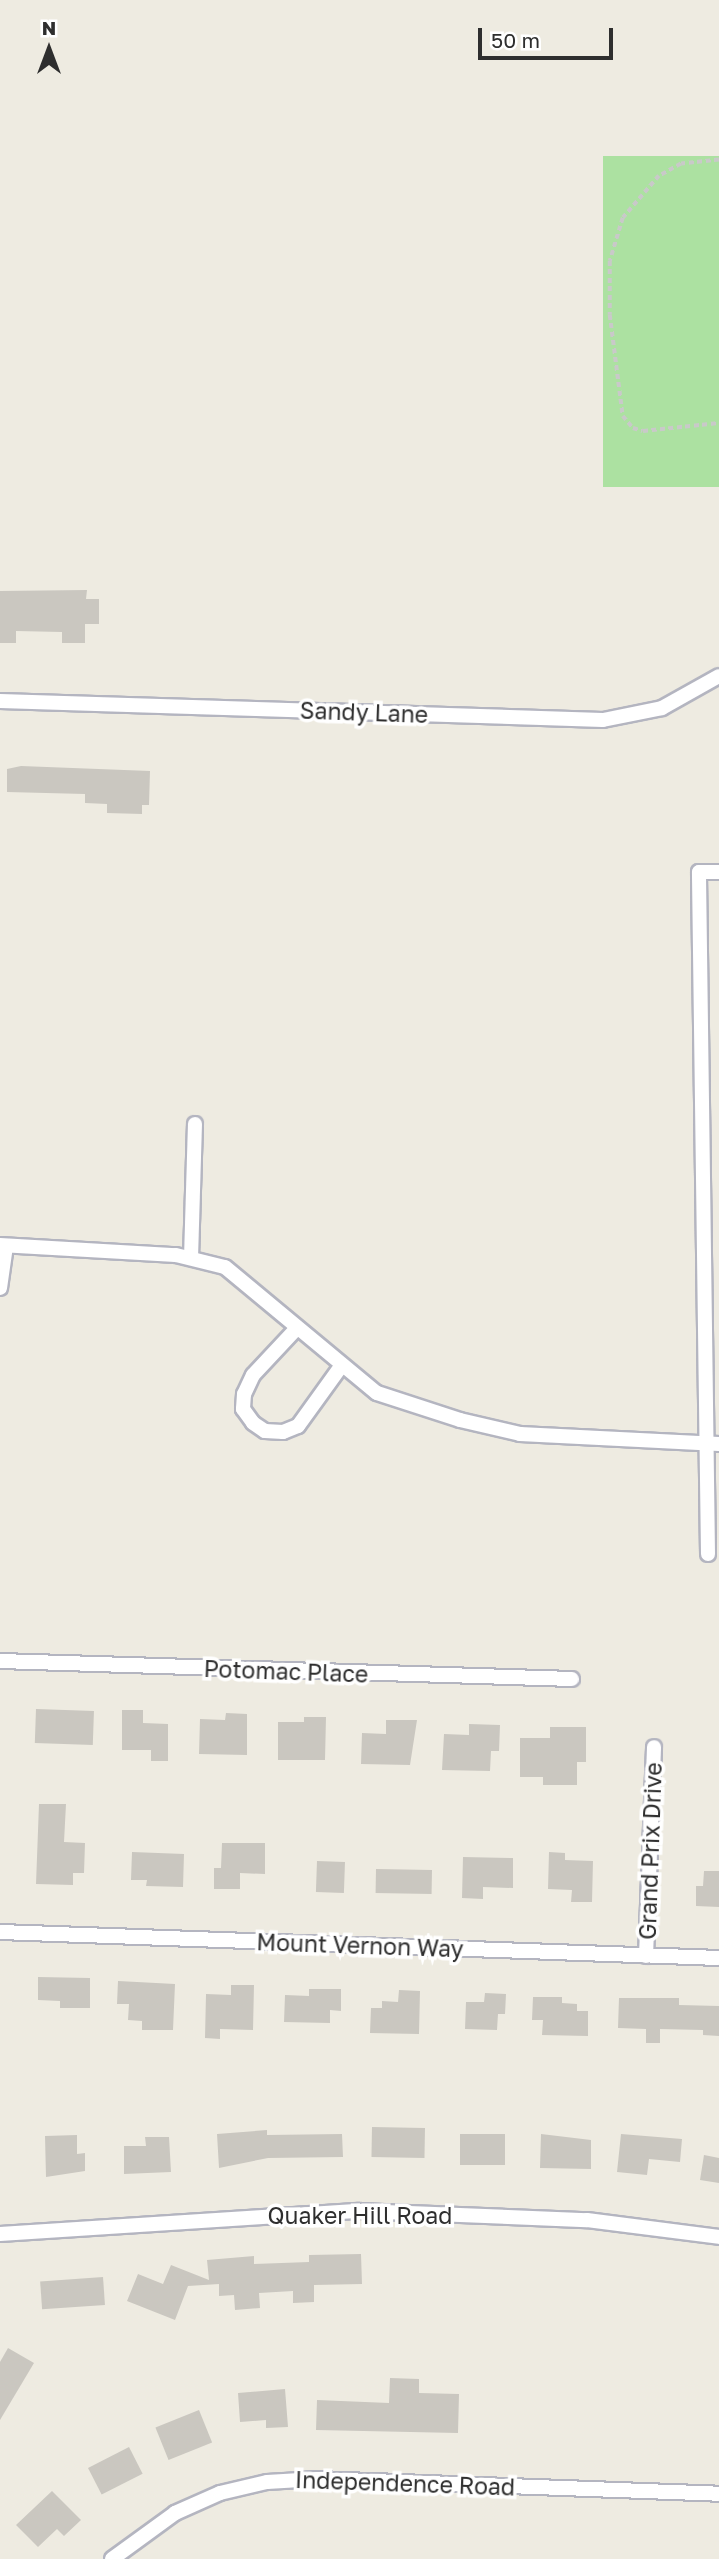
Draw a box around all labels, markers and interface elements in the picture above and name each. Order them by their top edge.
north arrow [14,14,84,84]
scale bar [481,14,616,58]
text: N [42,16,56,39]
text: 50 m [491,27,540,53]
street label: Sandy Lane [299,696,429,728]
street label: Potomac Place [203,1654,369,1688]
street label: Grand Prix Drive [633,1762,667,1940]
street label: Mount Vernon Way [256,1928,464,1962]
street label: Quaker Hill Road [268,2201,452,2229]
street label: Independence Road [295,2465,515,2501]

